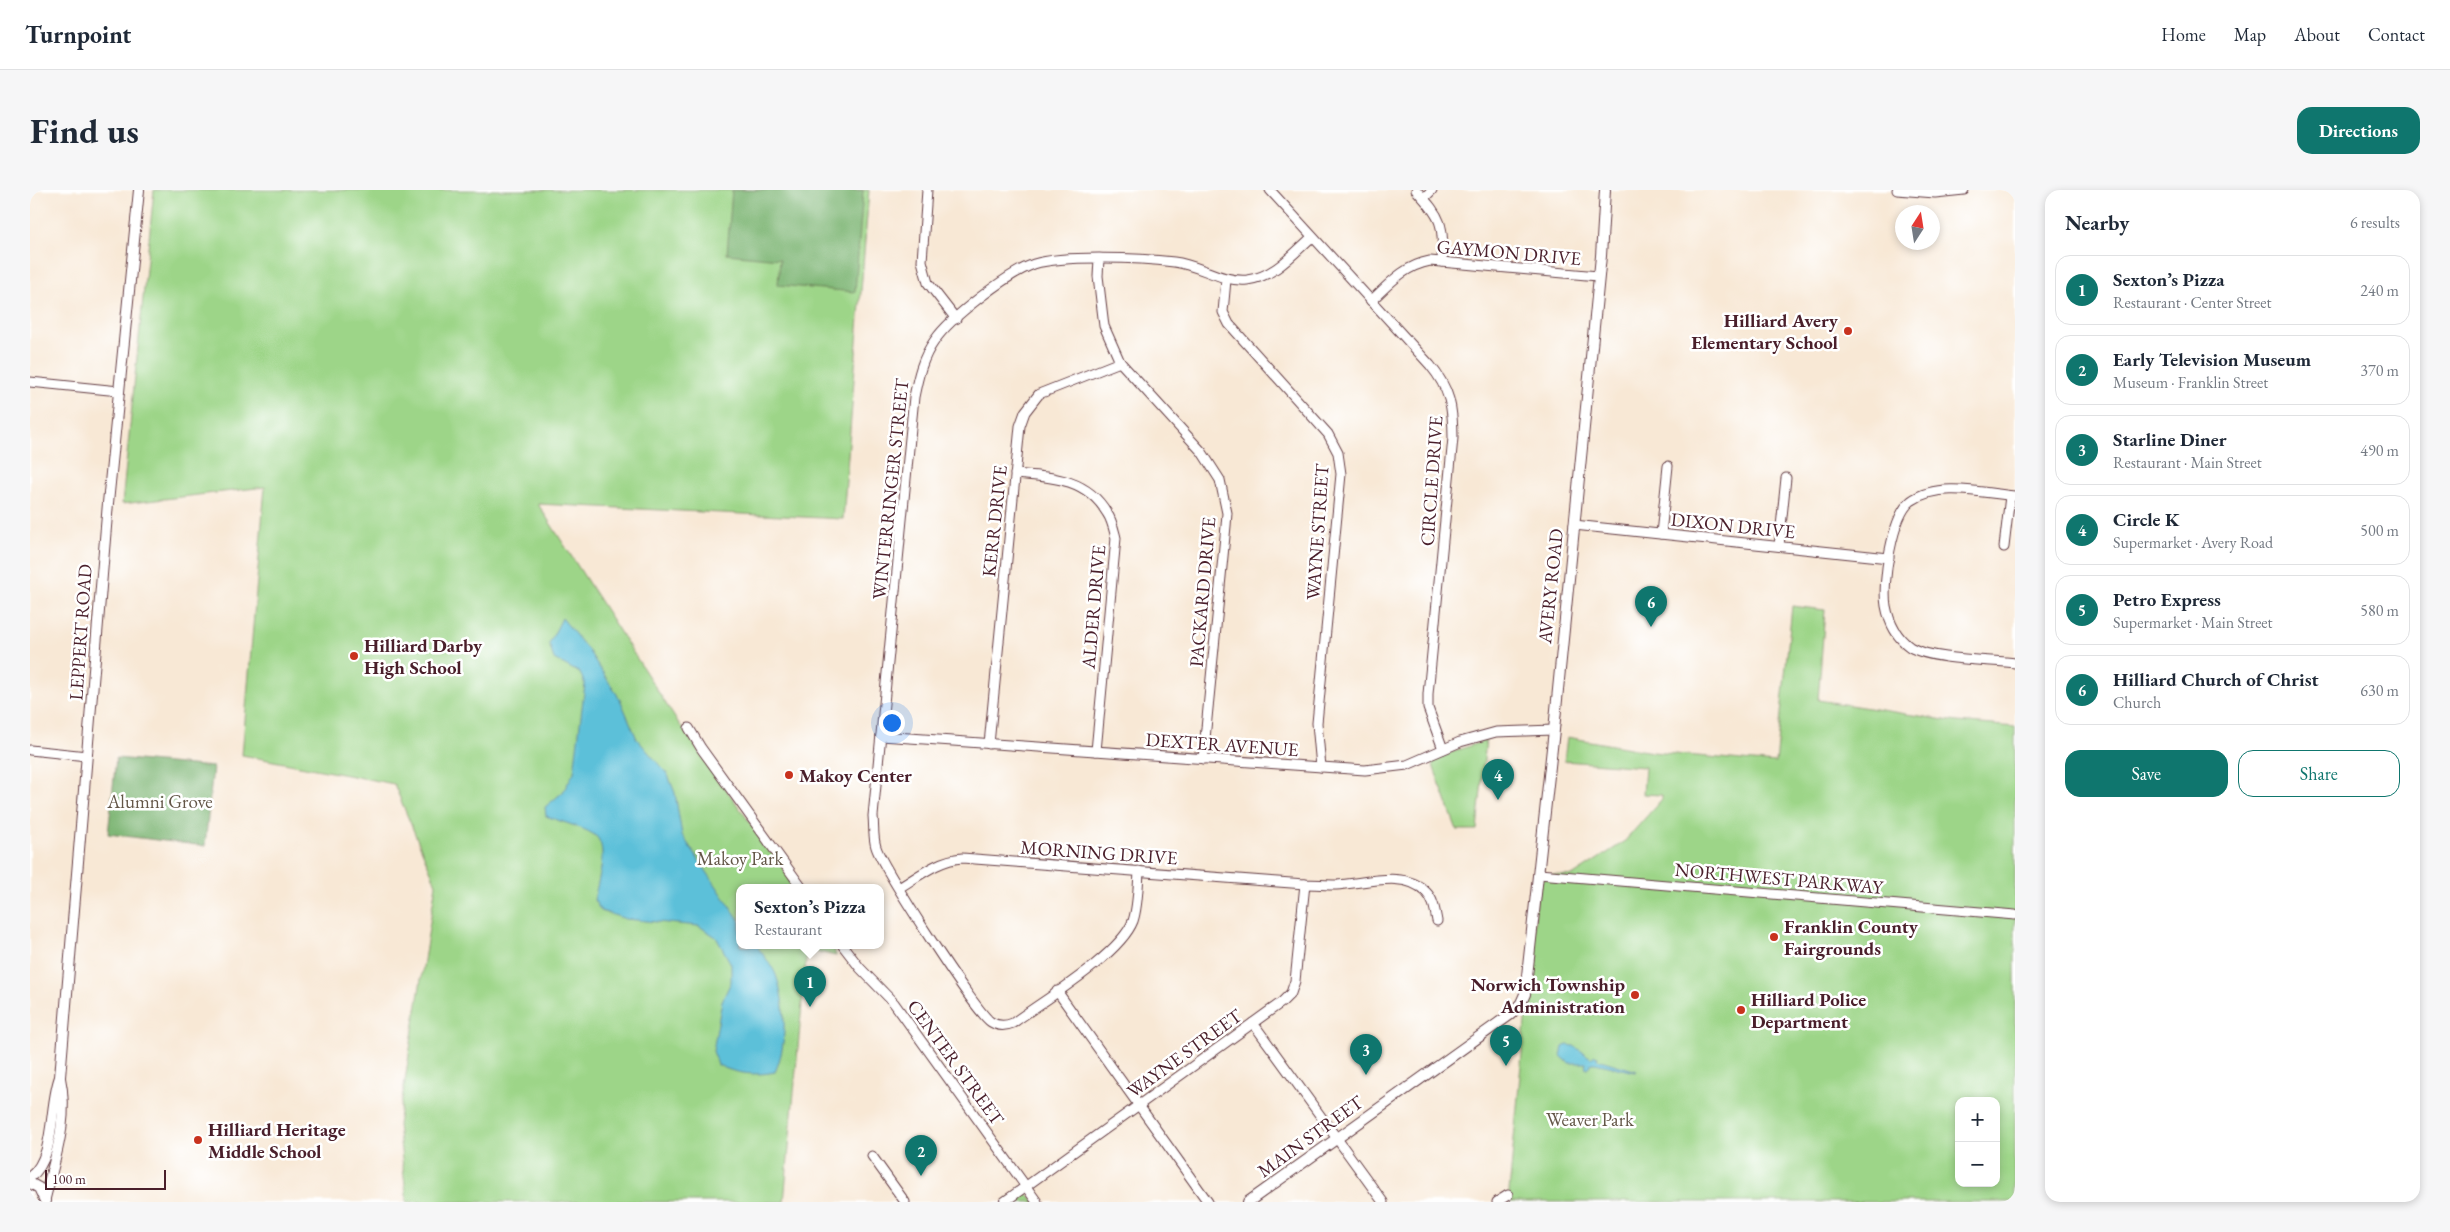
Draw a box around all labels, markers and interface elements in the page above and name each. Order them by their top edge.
text: Turnpoint [25,19,131,50]
text: Home [2161,23,2206,46]
text: Map [2234,23,2266,46]
text: About [2294,23,2340,46]
text: Contact [2368,23,2425,46]
button: Directions [2297,107,2420,154]
text: Find us [30,108,139,153]
north arrow [1895,205,1940,250]
text: Nearby [2065,209,2129,236]
text: 6 results [2350,212,2400,233]
street label: GAYMON DRIVE [1436,234,1582,271]
text: Sexton’s Pizza [2113,267,2225,292]
text: 1 [2078,280,2086,301]
text: 240 m [2360,280,2399,301]
text: Restaurant · Center Street [2113,292,2271,313]
place label: Hilliard Avery Elementary School [1691,308,1839,355]
marker: Hilliard Avery Elementary School [1842,325,1854,337]
text: Early Television Museum [2113,347,2311,372]
text: 2 [2078,360,2086,381]
text: 370 m [2360,360,2399,381]
text: Museum · Franklin Street [2113,372,2268,393]
street label: WINTERRINGER STREET [866,377,915,601]
street label: CIRCLE DRIVE [1414,415,1449,547]
text: Starline Diner [2113,427,2227,452]
text: 3 [2078,440,2086,461]
text: 490 m [2360,440,2399,461]
text: Restaurant · Main Street [2113,452,2262,473]
street label: WAYNE STREET [1300,463,1335,601]
street label: KERR DRIVE [976,464,1013,578]
street label: DIXON DRIVE [1670,507,1797,544]
text: Circle K [2113,507,2179,532]
street label: PACKARD DRIVE [1183,516,1222,668]
text: 4 [2078,520,2086,541]
text: 500 m [2360,520,2399,541]
street label: AVERY ROAD [1532,527,1569,646]
text: Supermarket · Avery Road [2113,532,2273,553]
street label: ALDER DRIVE [1076,544,1111,671]
street label: LEPPERT ROAD [63,563,98,701]
pin: 6 [1635,586,1667,627]
text: Petro Express [2113,587,2221,612]
text: 5 [2078,600,2086,621]
text: 580 m [2360,600,2399,621]
text: Supermarket · Main Street [2113,612,2273,633]
place label: Hilliard Darby High School [364,633,483,680]
marker: Hilliard Darby High School [348,650,360,662]
text: Hilliard Church of Christ [2113,667,2319,692]
text: 6 [2078,680,2086,701]
text: 630 m [2360,680,2399,701]
text: Church [2113,692,2161,713]
your location [879,710,905,736]
street label: DEXTER AVENUE [1145,727,1299,762]
button: Save [2065,750,2228,797]
button: Share [2238,750,2400,797]
pin: 4 [1482,759,1514,800]
place label: Makoy Center [799,763,912,788]
marker: Makoy Center [783,769,795,781]
park label: Alumni Grove [106,789,213,814]
street label: MORNING DRIVE [1020,835,1179,870]
park label: Makoy Park [697,846,784,871]
street label: NORTHWEST PARKWAY [1674,857,1885,900]
popup [736,884,884,949]
text: Sexton’s Pizza [754,894,866,919]
place label: Franklin County Fairgrounds [1784,914,1919,961]
text: Restaurant [754,919,822,940]
marker: Franklin County Fairgrounds [1768,931,1780,943]
pin: 1 [794,966,826,1007]
place label: Norwich Township Administration [1471,972,1626,1019]
place label: Hilliard Police Department [1751,987,1866,1034]
marker: Norwich Township Administration [1629,989,1641,1001]
street label: CENTER STREET [902,995,1010,1130]
street label: WAYNE STREET [1122,1003,1247,1104]
marker: Hilliard Police Department [1735,1004,1747,1016]
pin: 5 [1490,1025,1522,1066]
pin: 3 [1350,1034,1382,1075]
street label: MAIN STREET [1252,1089,1368,1183]
map controls [1955,1097,2000,1187]
button: + [1955,1097,2000,1142]
park label: Weaver Park [1546,1107,1635,1132]
place label: Hilliard Heritage Middle School [208,1117,346,1164]
marker: Hilliard Heritage Middle School [192,1134,204,1146]
pin: 2 [905,1135,937,1176]
button: − [1955,1142,2000,1187]
scale bar [45,1167,166,1190]
text: 100 m [52,1170,86,1188]

